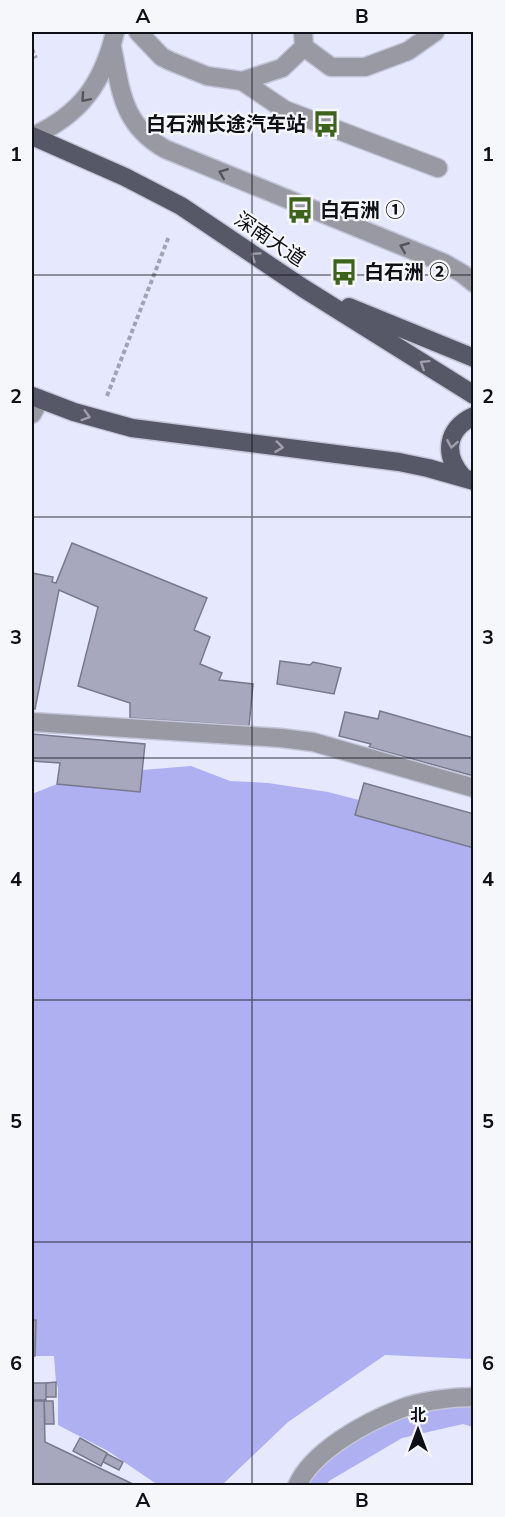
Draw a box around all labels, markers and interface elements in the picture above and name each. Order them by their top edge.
text: A [136,3,151,30]
text: B [355,3,369,30]
one-way arrow [81,91,92,102]
bus stop icon: 白石洲长途汽车站 [311,109,341,139]
place label: 白石洲长途汽车站 [146,111,306,138]
text: 1 [10,141,22,168]
text: 1 [482,141,494,168]
one-way arrow [218,168,229,180]
bus stop icon: 白石洲 ① [285,195,315,225]
place label: 白石洲 ① [320,197,405,224]
street label: 深南大道 [229,206,310,273]
one-way arrow [399,241,409,254]
one-way arrow [250,252,261,263]
bus stop icon: 白石洲 ② [329,257,359,287]
place label: 白石洲 ② [364,259,449,286]
one-way arrow [420,360,430,372]
text: 2 [10,383,22,410]
text: 2 [482,383,494,410]
one-way arrow [80,409,91,421]
one-way arrow [446,439,459,449]
one-way arrow [274,440,283,453]
text: 3 [10,624,22,651]
text: 3 [482,624,494,651]
text: 4 [10,866,22,893]
text: 4 [482,866,494,893]
text: 5 [10,1108,22,1135]
text: 5 [482,1108,494,1135]
text: 6 [10,1350,22,1377]
text: 6 [482,1350,494,1377]
north arrow [388,1400,448,1460]
text: 北 [410,1405,426,1427]
text: A [136,1487,151,1514]
text: B [355,1487,369,1514]

